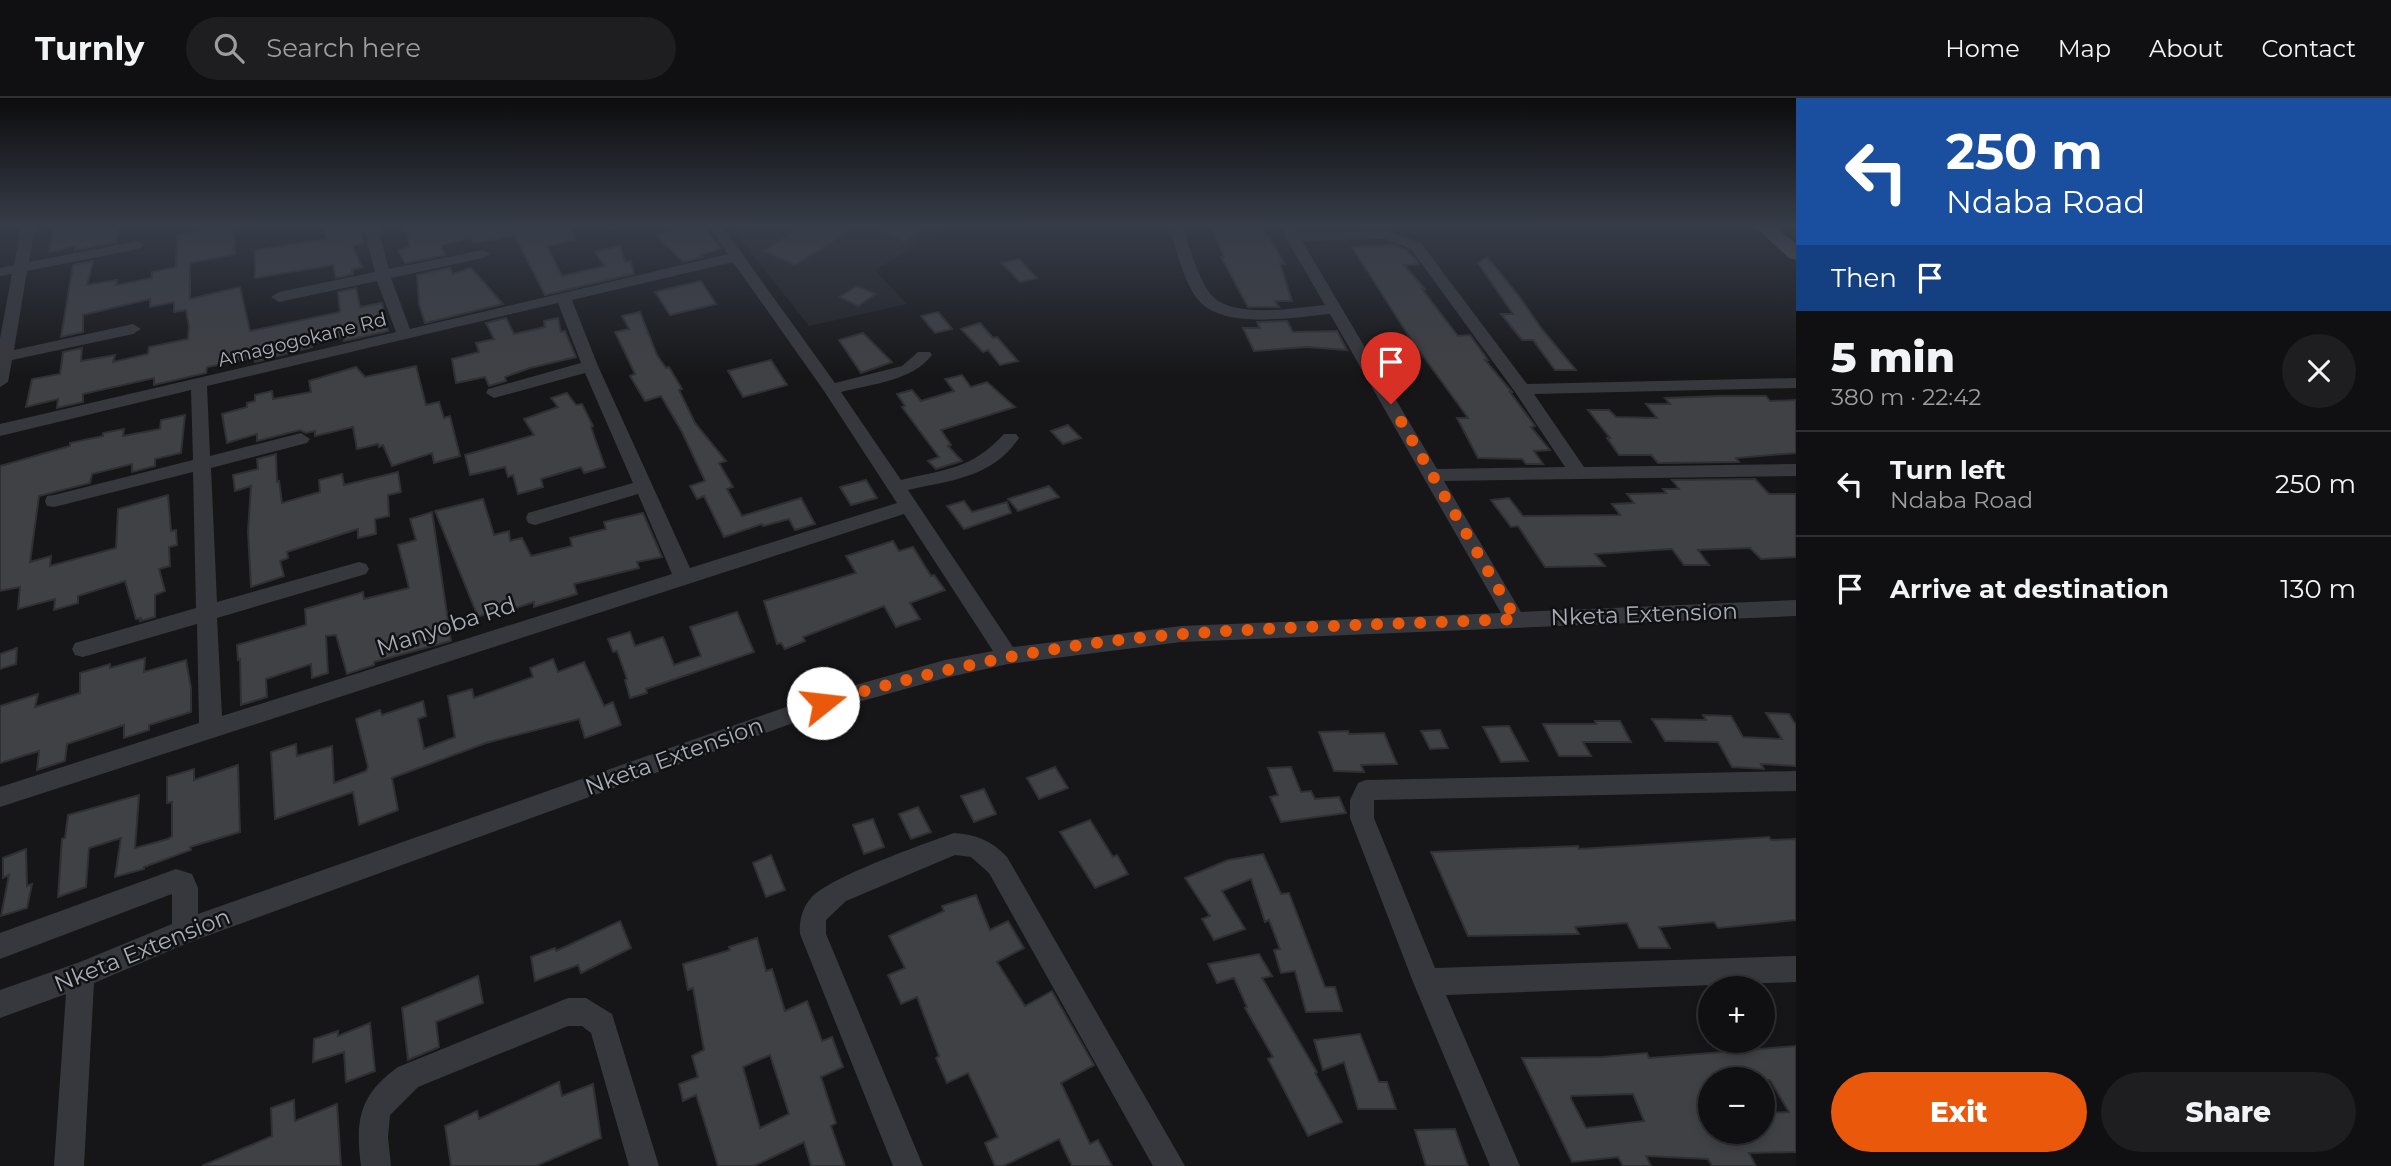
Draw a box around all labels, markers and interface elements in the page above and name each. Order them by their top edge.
search box [186,17,676,80]
text: Turnly [35,28,144,68]
icon: search [210,29,248,67]
text: Search here [266,32,421,64]
text: Home [1945,34,2020,63]
text: Map [2058,34,2111,63]
text: About [2149,34,2223,63]
text: Contact [2261,34,2356,63]
text: 250 m [1946,122,2103,181]
icon: left [1831,126,1922,217]
text: Ndaba Road [1946,182,2145,221]
icon: arrive [1911,259,1949,297]
text: Then [1831,262,1897,294]
street label: Amagogokane Rd [215,307,389,372]
text: 5 min [1831,331,1955,383]
pin [1361,332,1421,404]
button: close [2282,334,2356,408]
icon: arrive [1372,343,1410,381]
text: 380 m · 22:42 [1831,383,1981,411]
text: Turn left [1890,454,2006,486]
icon: left [1831,465,1869,503]
text: 250 m [2275,468,2356,500]
text: Ndaba Road [1890,486,2033,514]
icon: arrive [1831,570,1869,608]
text: Arrive at destination [1890,573,2169,605]
text: 130 m [2280,573,2356,605]
street label: Manyoba Rd [373,590,519,662]
street label: Nketa Extension [1550,597,1738,631]
position arrow [786,666,860,740]
street label: Nketa Extension [581,711,767,801]
street label: Nketa Extension [50,902,234,998]
map controls [1698,976,1775,1144]
button: + [1698,976,1775,1053]
button: − [1698,1067,1775,1144]
button: Exit [1831,1072,2087,1152]
button: Share [2101,1072,2356,1152]

